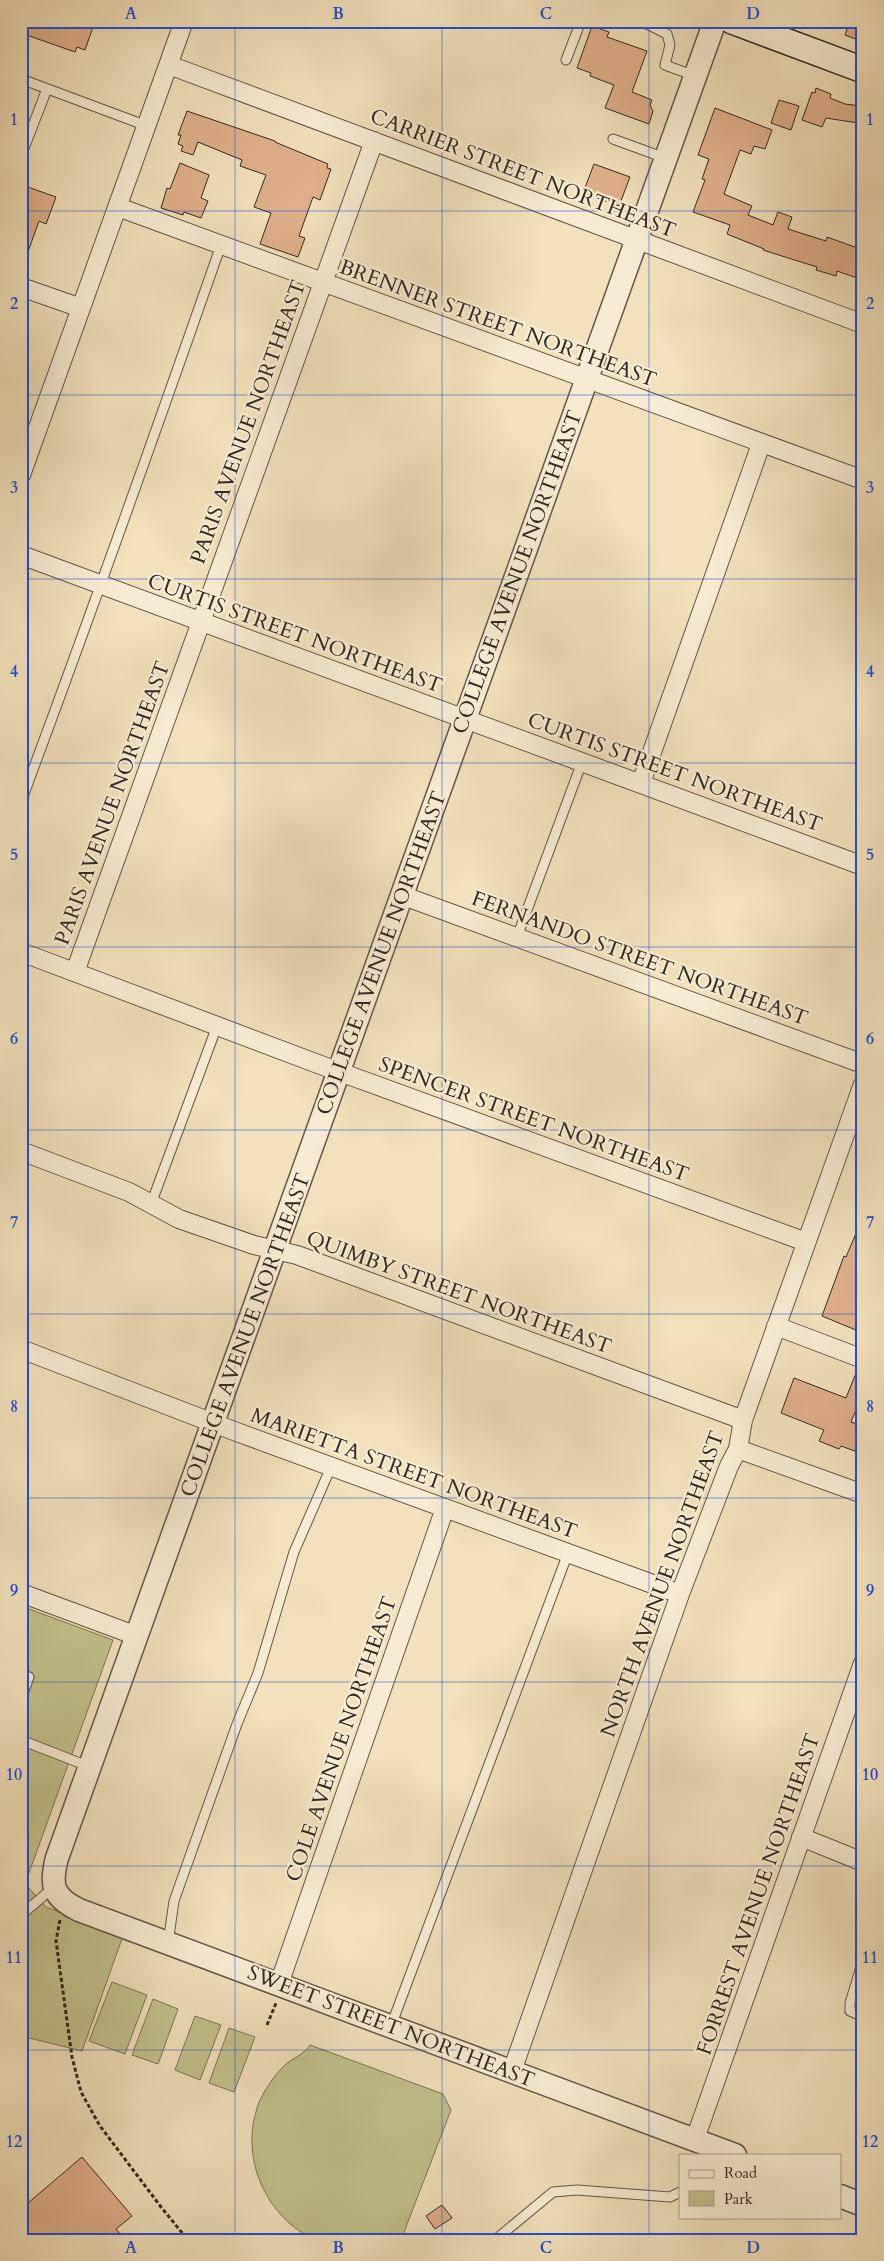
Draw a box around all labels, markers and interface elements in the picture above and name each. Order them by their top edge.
text: A [125,3,137,25]
text: B [332,3,344,25]
text: C [540,3,552,25]
text: D [746,3,760,25]
street label: CARRIER STREET NORTHEAST [366,102,680,245]
text: 1 [10,109,18,131]
text: 1 [866,109,874,131]
street label: BRENNER STREET NORTHEAST [335,252,660,394]
street label: PARIS AVENUE NORTHEAST [184,276,313,568]
text: 2 [10,293,18,315]
text: 2 [866,293,874,315]
street label: COLLEGE AVENUE NORTHEAST [445,406,590,738]
text: 3 [10,477,18,499]
text: 3 [866,477,874,499]
street label: CURTIS STREET NORTHEAST [144,567,446,700]
street label: PARIS AVENUE NORTHEAST [48,657,177,949]
text: 4 [10,661,18,683]
text: 4 [866,661,874,683]
street label: CURTIS STREET NORTHEAST [524,706,826,839]
street label: COLLEGE AVENUE NORTHEAST [309,787,454,1119]
text: 5 [10,844,18,866]
text: 5 [866,844,874,866]
street label: FERNANDO STREET NORTHEAST [468,884,812,1033]
text: 6 [10,1028,18,1050]
text: 6 [866,1028,874,1050]
street label: SPENCER STREET NORTHEAST [375,1050,693,1189]
street label: COLLEGE AVENUE NORTHEAST [173,1169,318,1501]
text: 7 [10,1212,18,1234]
text: 7 [866,1212,874,1234]
street label: QUIMBY STREET NORTHEAST [302,1224,615,1361]
text: 8 [10,1396,18,1418]
text: 8 [866,1396,874,1418]
street label: MARIETTA STREET NORTHEAST [246,1401,581,1546]
street label: NORTH AVENUE NORTHEAST [594,1427,731,1741]
text: 9 [10,1580,18,1602]
text: 9 [866,1580,874,1602]
street label: COLE AVENUE NORTHEAST [279,1593,404,1886]
street label: FORREST AVENUE NORTHEAST [690,1730,827,2059]
text: 10 [6,1764,22,1786]
text: 10 [862,1764,878,1786]
text: 11 [6,1947,22,1969]
text: 11 [862,1947,878,1969]
street label: SWEET STREET NORTHEAST [243,1958,539,2095]
text: 12 [6,2131,22,2153]
text: 12 [862,2131,878,2153]
legend [679,2154,842,2218]
text: Road [724,2163,757,2183]
text: Park [724,2189,753,2209]
text: A [125,2237,137,2259]
text: B [332,2237,344,2259]
text: C [540,2237,552,2259]
text: D [746,2237,760,2259]

